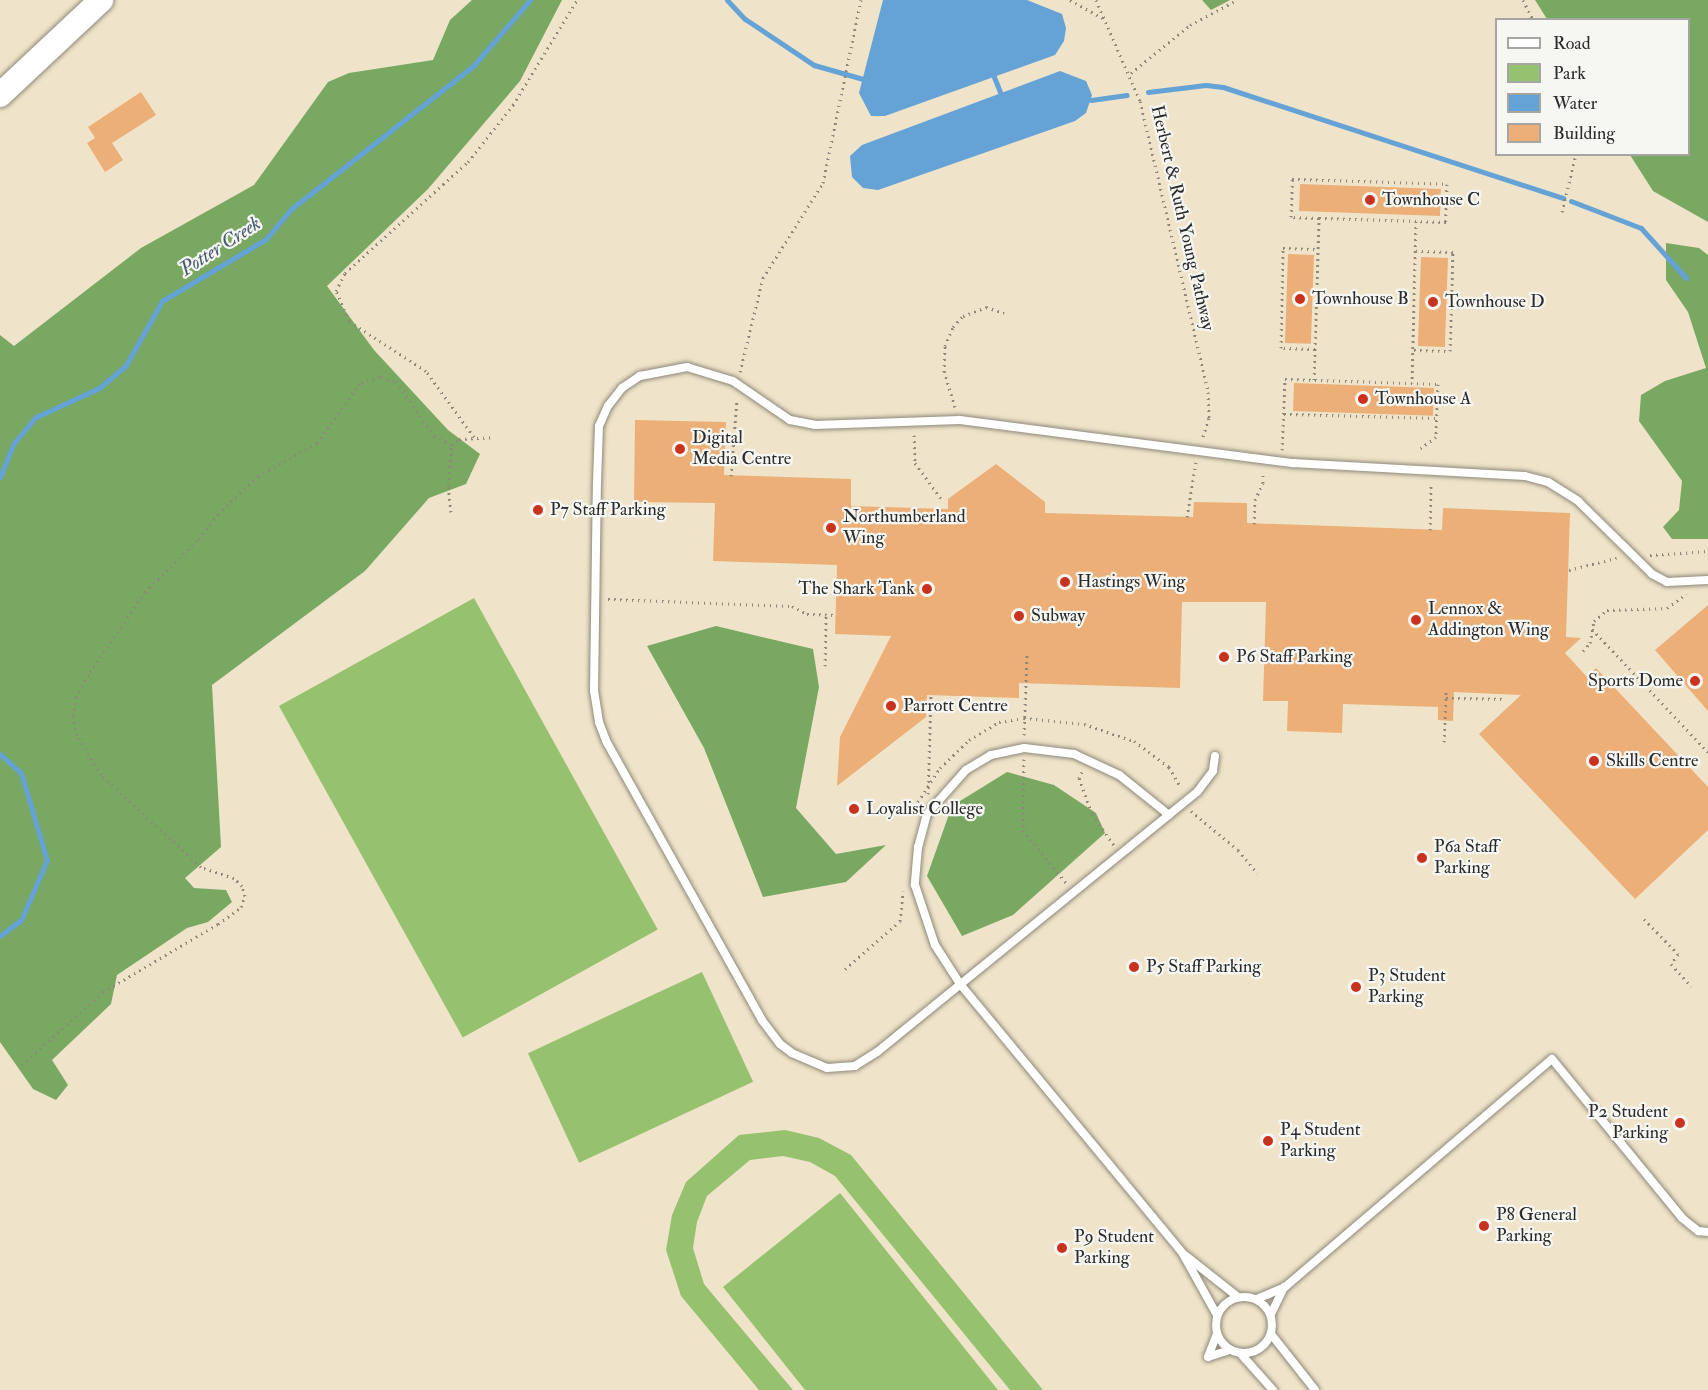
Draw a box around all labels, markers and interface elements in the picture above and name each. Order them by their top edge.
legend [1495,18,1690,156]
text: Road [1553,32,1591,55]
text: Park [1553,62,1586,85]
text: Water [1553,92,1597,115]
street label: Herbert & Ruth Young Pathway [1146,103,1218,333]
text: Building [1553,122,1615,145]
place label: Townhouse C [1382,189,1480,211]
marker: Townhouse C [1363,193,1377,207]
water label: Potter Creek [175,211,265,281]
place label: Townhouse B [1312,288,1409,310]
place label: Townhouse D [1445,291,1545,313]
marker: Townhouse B [1293,292,1307,306]
marker: Townhouse D [1426,295,1440,309]
place label: Townhouse A [1375,388,1471,410]
marker: Townhouse A [1356,392,1370,406]
place label: Digital Media Centre [692,428,791,470]
marker: Digital Media Centre [673,442,687,456]
place label: P7 Staff Parking [550,499,666,521]
marker: P7 Staff Parking [531,503,545,517]
place label: Northumberland Wing [843,507,965,550]
marker: Northumberland Wing [824,521,838,535]
place label: Hastings Wing [1077,571,1185,593]
marker: Hastings Wing [1058,575,1072,589]
place label: The Shark Tank [798,578,915,600]
marker: The Shark Tank [920,582,934,596]
place label: Lennox & Addington Wing [1428,599,1549,642]
place label: Subway [1031,605,1085,627]
marker: Subway [1012,609,1026,623]
marker: Lennox & Addington Wing [1409,613,1423,627]
place label: P6 Staff Parking [1236,646,1352,668]
marker: P6 Staff Parking [1217,650,1231,664]
place label: Sports Dome [1588,670,1683,692]
marker: Sports Dome [1688,674,1702,688]
place label: Parrott Centre [903,695,1008,717]
marker: Parrott Centre [884,699,898,713]
place label: Skills Centre [1606,750,1699,772]
marker: Skills Centre [1587,754,1601,768]
place label: Loyalist College [866,798,983,820]
marker: Loyalist College [847,802,861,816]
place label: P6a Staff Parking [1434,837,1498,880]
marker: P6a Staff Parking [1415,851,1429,865]
place label: P5 Staff Parking [1146,956,1261,978]
marker: P5 Staff Parking [1127,960,1141,974]
place label: P3 Student Parking [1368,966,1446,1008]
marker: P3 Student Parking [1349,980,1363,994]
place label: P2 Student Parking [1588,1102,1668,1144]
marker: P2 Student Parking [1673,1116,1687,1130]
place label: P4 Student Parking [1280,1120,1361,1162]
marker: P4 Student Parking [1261,1134,1275,1148]
place label: P8 General Parking [1496,1205,1577,1248]
marker: P8 General Parking [1477,1219,1491,1233]
place label: P9 Student Parking [1074,1227,1154,1270]
marker: P9 Student Parking [1055,1241,1069,1255]

